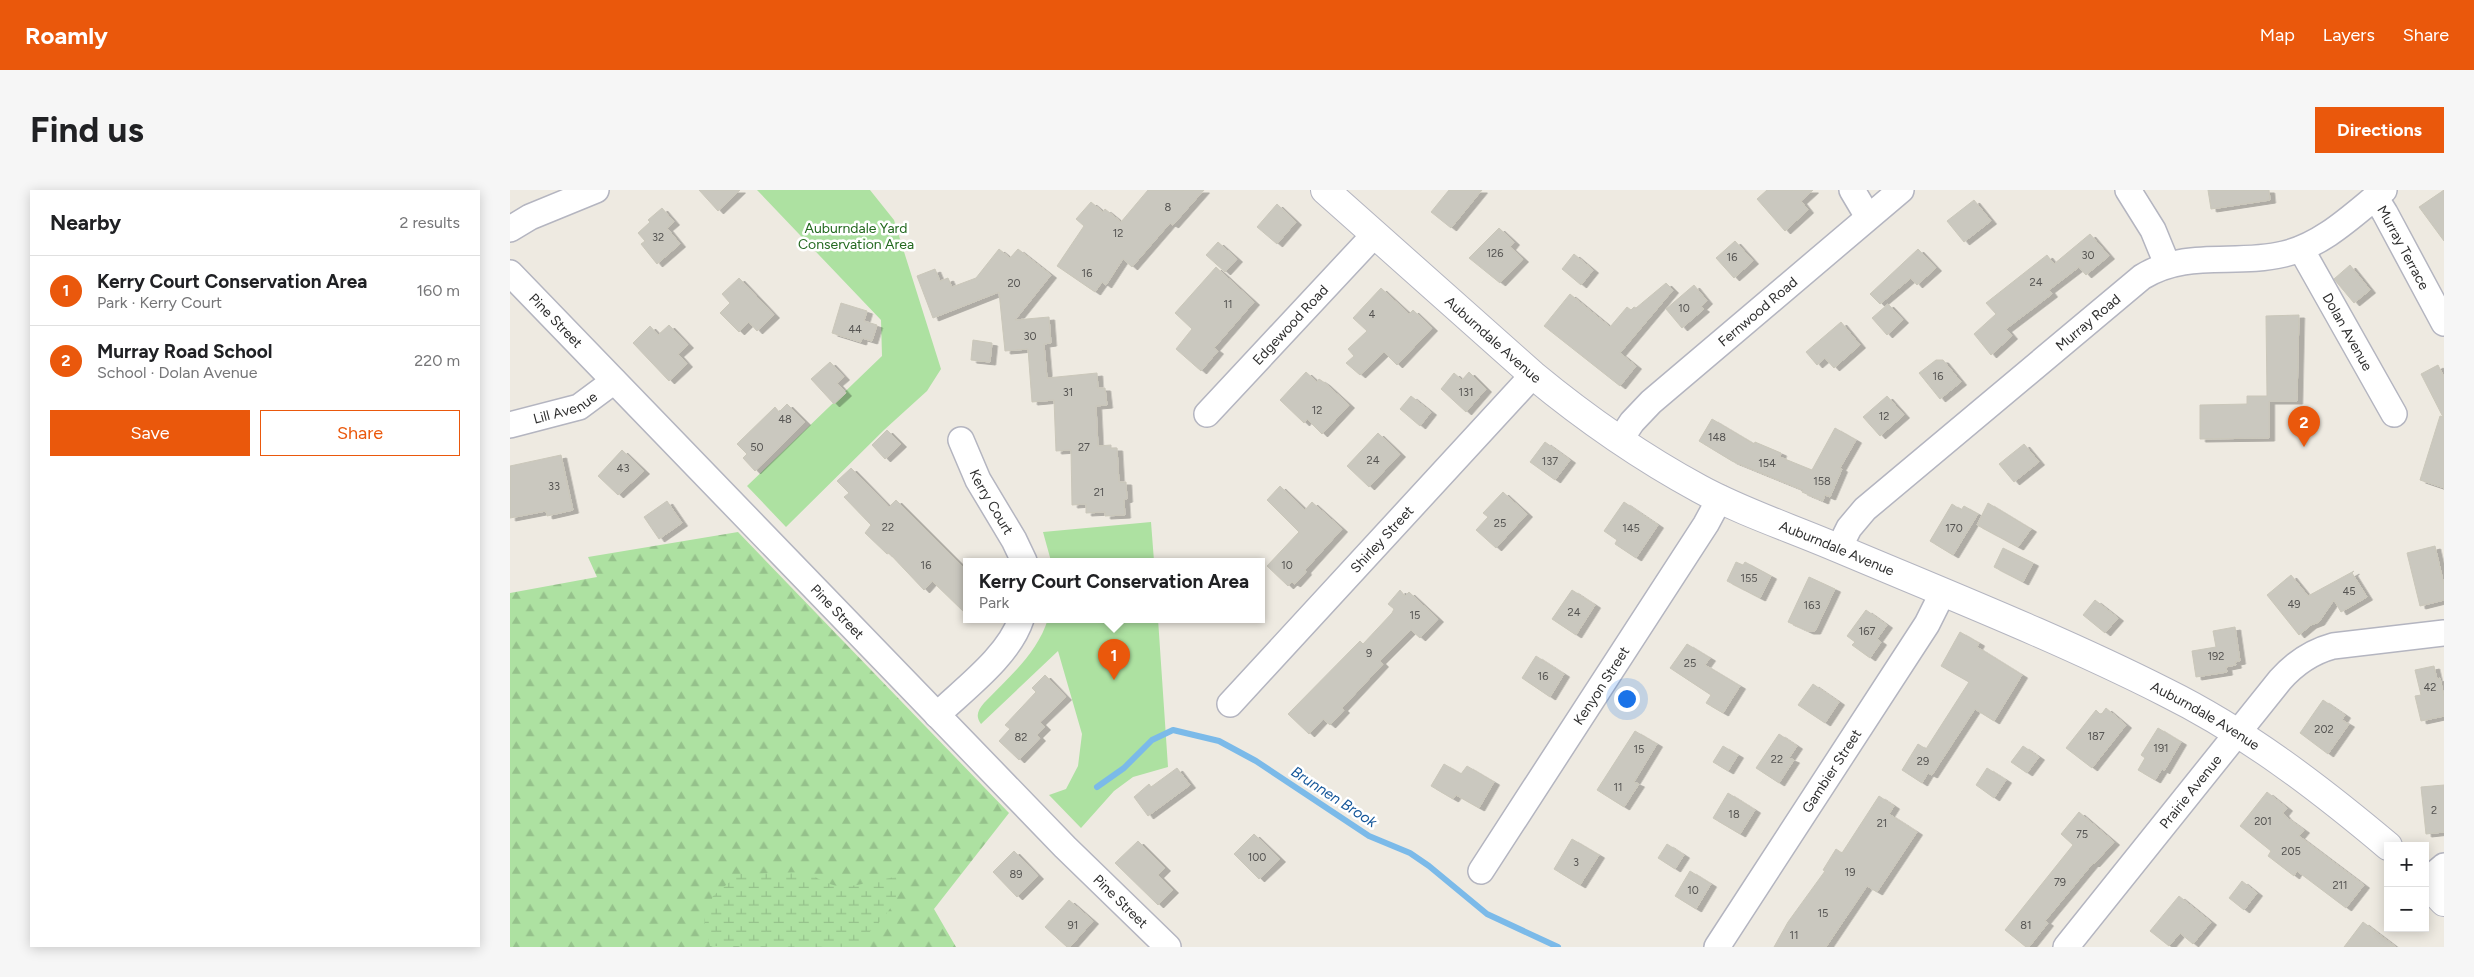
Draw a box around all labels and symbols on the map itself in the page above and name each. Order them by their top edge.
house number: 8 [1165,201,1172,214]
street label: Murray Terrace [2374,202,2433,293]
park label: Auburndale Yard Conservation Area [798,220,914,253]
house number: 12 [1113,227,1123,240]
house number: 32 [652,231,664,244]
house number: 126 [1487,247,1503,260]
house number: 30 [2081,249,2095,262]
house number: 16 [1727,251,1737,264]
house number: 16 [1082,267,1092,280]
street label: Fernwood Road [1714,273,1801,350]
house number: 24 [2030,276,2043,289]
house number: 20 [1007,277,1021,290]
street label: Edgewood Road [1249,281,1332,368]
street label: Pine Street [526,290,586,351]
street label: Murray Road [2052,290,2124,354]
street label: Dolan Avenue [2319,290,2376,374]
street label: Auburndale Avenue [1442,292,1545,387]
house number: 11 [1223,298,1233,311]
house number: 10 [1678,302,1690,315]
house number: 4 [1369,308,1376,321]
house number: 44 [848,323,862,336]
house number: 30 [1023,330,1037,343]
house number: 16 [1933,370,1943,383]
house number: 31 [1063,386,1073,399]
house number: 131 [1458,386,1474,399]
street label: Lill Avenue [531,388,601,427]
house number: 12 [1312,404,1322,417]
pin: 2 [2288,406,2320,447]
house number: 12 [1879,410,1889,423]
house number: 48 [778,413,792,426]
house number: 148 [1708,431,1726,444]
house number: 50 [750,441,764,454]
house number: 27 [1078,441,1090,454]
house number: 24 [1367,454,1380,467]
house number: 137 [1542,455,1558,468]
house number: 154 [1758,457,1776,470]
house number: 43 [617,462,629,475]
street label: Kerry Court [966,467,1017,537]
house number: 158 [1813,475,1831,488]
house number: 33 [548,480,560,493]
house number: 21 [1094,486,1104,499]
street label: Shirley Street [1347,502,1417,576]
house number: 25 [1494,517,1506,530]
street label: Auburndale Avenue [1777,517,1897,579]
house number: 22 [882,521,894,534]
house number: 145 [1622,522,1640,535]
house number: 170 [1945,522,1963,535]
house number: 16 [921,559,931,572]
house number: 10 [1281,559,1293,572]
house number: 155 [1740,572,1758,585]
street label: Pine Street [807,581,868,643]
house number: 45 [2342,585,2356,598]
house number: 49 [2287,598,2301,611]
house number: 163 [1804,599,1820,612]
house number: 24 [1568,606,1581,619]
house number: 15 [1410,609,1420,622]
house number: 167 [1859,625,1875,638]
pin: 1 [1098,639,1130,680]
street label: Kenyon Street [1570,643,1633,728]
house number: 9 [1366,647,1372,660]
house number: 192 [2208,650,2224,663]
house number: 25 [1684,657,1696,670]
house number: 16 [1538,670,1548,683]
street label: Auburndale Avenue [2148,678,2263,754]
house number: 42 [2424,681,2436,694]
your location [1614,686,1640,712]
house number: 202 [2314,723,2334,736]
street label: Gambier Street [1798,726,1865,816]
house number: 187 [2087,730,2105,743]
house number: 82 [1015,731,1027,744]
house number: 191 [2153,742,2169,755]
house number: 15 [1634,743,1644,756]
street label: Prairie Avenue [2156,751,2225,832]
house number: 22 [1771,753,1783,766]
house number: 29 [1917,755,1929,768]
water label: Brunnen Brook [1288,763,1381,832]
house number: 11 [1613,781,1623,794]
house number: 2 [2431,804,2437,817]
house number: 18 [1728,808,1740,821]
house number: 201 [2254,815,2272,828]
house number: 21 [1877,817,1887,830]
house number: 75 [2076,828,2088,841]
house number: 205 [2281,845,2301,858]
house number: 100 [1248,851,1266,864]
house number: 3 [1573,856,1579,869]
house number: 19 [1845,866,1855,879]
house number: 89 [1010,868,1022,881]
street label: Pine Street [1090,871,1152,931]
house number: 79 [2054,876,2066,889]
house number: 211 [2332,879,2348,892]
house number: 10 [1687,884,1699,897]
house number: 15 [1818,907,1828,920]
house number: 91 [1068,919,1078,932]
house number: 81 [2020,919,2032,932]
house number: 11 [1789,929,1799,942]

